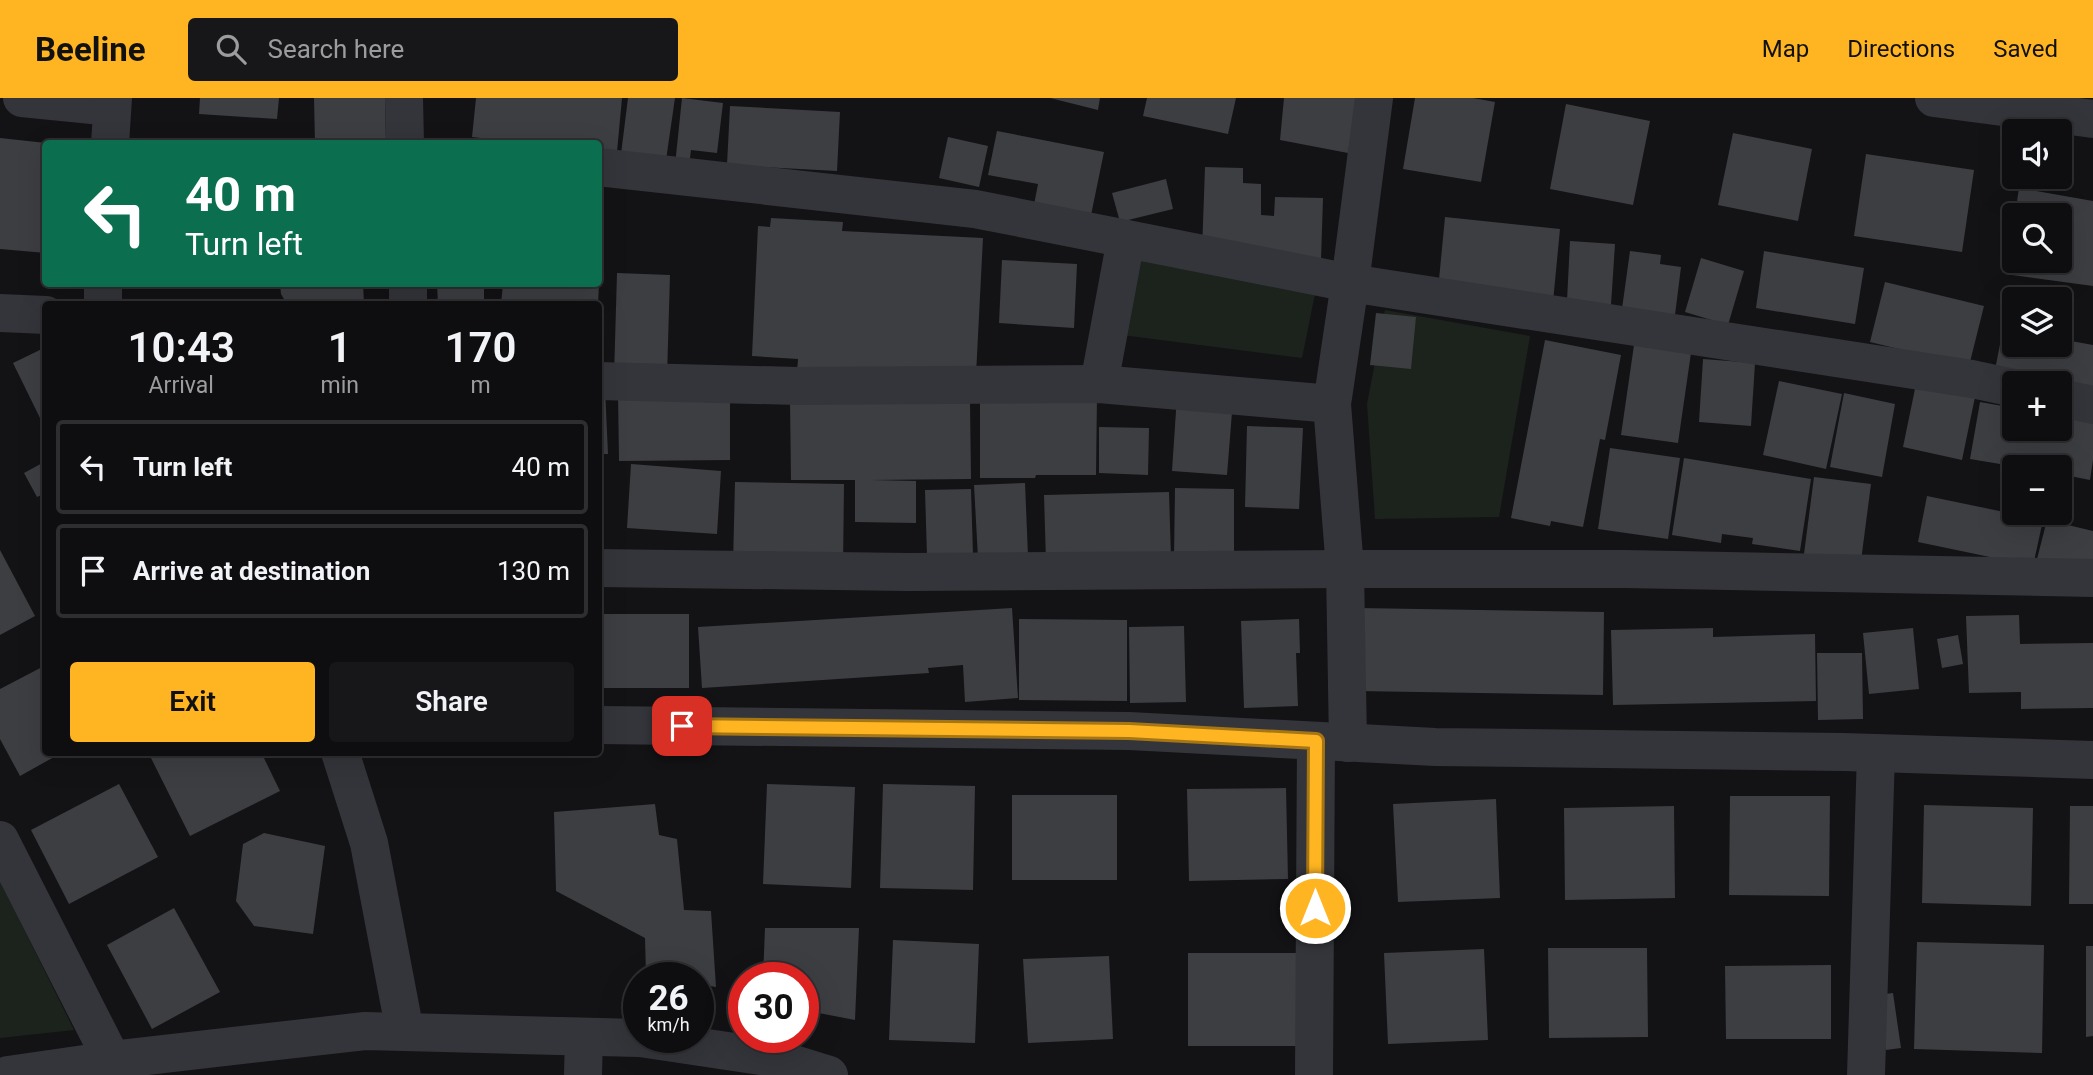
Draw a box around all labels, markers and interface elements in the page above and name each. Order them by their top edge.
search box [188,18,678,81]
text: Beeline [35,30,146,69]
icon: search [212,30,250,68]
text: Search here [268,34,404,64]
text: Map [1762,35,1809,63]
text: Directions [1847,35,1955,63]
text: Saved [1993,35,2058,63]
map controls [2002,119,2072,525]
button: sound [2002,119,2072,189]
text: 40 m [185,166,296,223]
icon: left [70,168,161,259]
button: search [2002,203,2072,273]
text: Turn left [185,225,303,263]
button: layers [2002,287,2072,357]
text: 10:43 [128,323,235,372]
text: 1 [328,323,352,372]
text: 170 [444,323,516,372]
button: + [2002,371,2072,441]
text: Arrival [149,372,214,399]
text: min [320,372,359,399]
text: m [470,372,491,399]
icon: left [74,448,112,486]
text: Turn left [133,452,232,482]
text: 40 m [512,452,570,482]
button: − [2002,455,2072,525]
icon: arrive [74,552,112,590]
text: Arrive at destination [133,556,370,586]
text: 130 m [497,556,570,586]
button: Exit [70,662,315,742]
button: Share [329,662,574,742]
pin [652,696,712,756]
icon: arrive [663,707,701,745]
position arrow [1278,871,1352,945]
speed limit sign: 30 [728,962,819,1053]
text: 26 [648,978,689,1019]
text: km/h [647,1014,690,1035]

